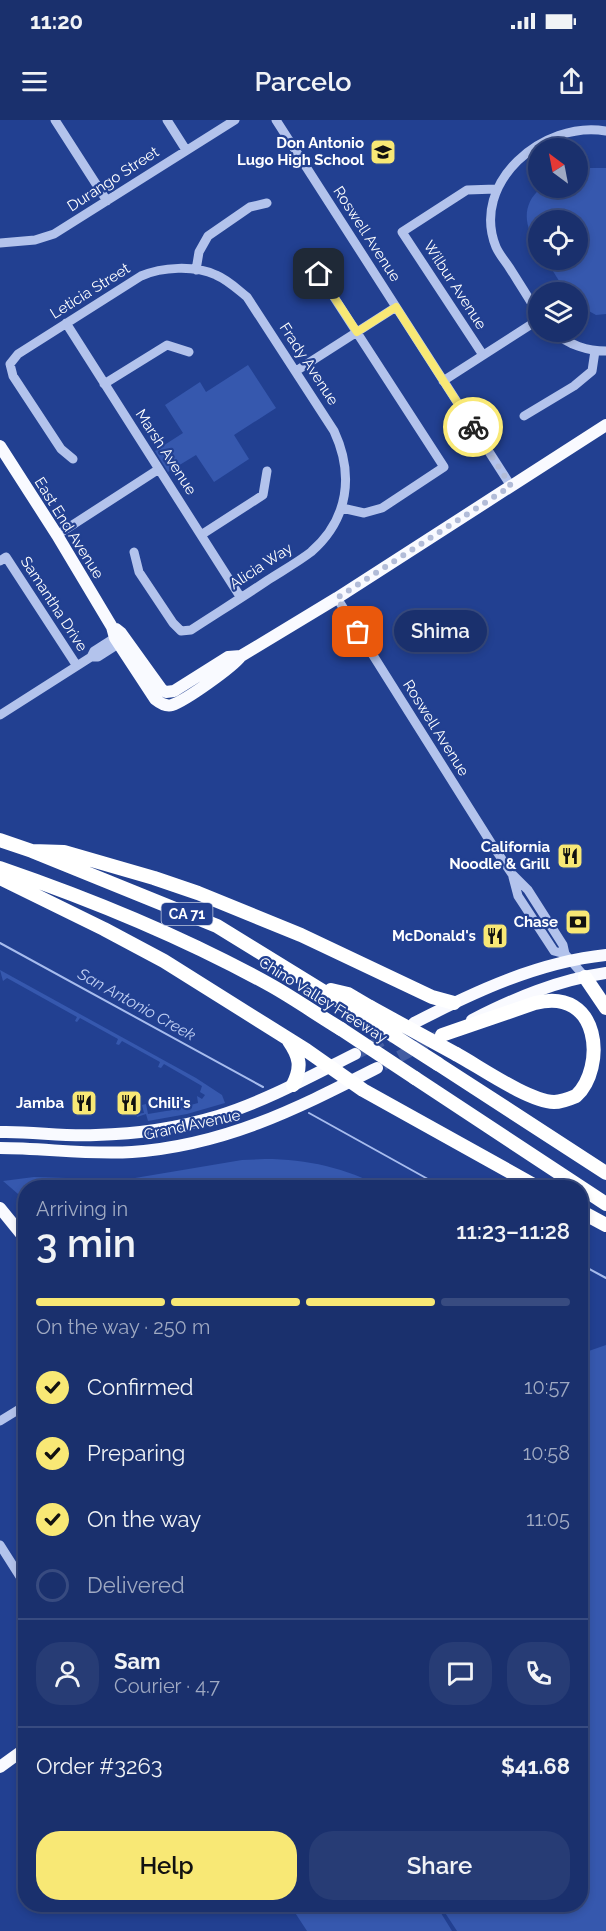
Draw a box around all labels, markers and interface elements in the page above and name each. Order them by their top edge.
text: 11:20 [30,8,83,34]
icon: menu [18,65,51,98]
icon: share [555,65,588,98]
text: Parcelo [254,66,352,97]
place label: Don Antonio Lugo High School [237,134,364,169]
school or university icon: Don Antonio Lugo High School [368,137,398,167]
north arrow [528,138,588,198]
map controls [528,138,588,342]
street label: Durango Street [64,143,162,215]
street label: Roswell Avenue [329,183,405,285]
button: locate [528,210,588,270]
street label: Wilbur Avenue [420,237,490,333]
pin [293,248,344,299]
icon: home [302,257,335,290]
street label: Leticia Street [47,259,133,323]
button: layers [528,282,588,342]
street label: Frady Avenue [276,319,342,409]
courier [443,397,503,457]
street label: Marsh Avenue [132,406,200,498]
icon: bike [457,411,490,444]
street label: East End Avenue [30,474,108,582]
street label: Alicia Way [226,539,296,593]
street label: Samantha Drive [17,553,91,655]
pin [332,606,383,657]
callout: Shima [394,611,487,653]
icon: bag [341,615,374,648]
text: Shima [411,619,470,643]
street label: Roswell Avenue [399,677,473,780]
place label: California Noodle & Grill [449,838,550,873]
restaurant icon: California Noodle & Grill [555,841,585,871]
road number: CA 71 [162,903,213,925]
bank icon: Chase [563,907,593,937]
place label: Chase [514,913,558,931]
restaurant icon: McDonald's [480,921,510,951]
place label: McDonald's [392,927,476,945]
street label: Chino Valley Freeway [256,953,390,1047]
water label: San Antonio Creek [74,964,199,1045]
restaurant icon: Jamba [69,1088,99,1118]
restaurant icon: Chili's [114,1088,144,1118]
place label: Jamba [16,1094,64,1112]
place label: Chili's [148,1094,191,1112]
street label: Grand Avenue [142,1106,242,1144]
text: Arriving in [36,1197,128,1221]
text: 11:23–11:28 [456,1218,570,1244]
text: 3 min [36,1220,136,1266]
text: On the way · 250 m [36,1315,210,1339]
icon: check [36,1371,69,1404]
text: Confirmed [87,1374,194,1400]
text: 10:57 [524,1375,570,1399]
icon: check [36,1437,69,1470]
text: Preparing [87,1440,185,1466]
text: 10:58 [523,1441,570,1465]
icon: check [36,1503,69,1536]
text: On the way [87,1506,201,1532]
text: 11:05 [526,1507,570,1531]
text: Delivered [87,1572,185,1598]
button: person [36,1642,99,1705]
button: chat [429,1642,492,1705]
button: phone [507,1642,570,1705]
text: Sam [114,1648,161,1674]
text: Courier · 4.7 [114,1674,220,1698]
text: Order #3263 [36,1753,162,1779]
text: $41.68 [501,1753,570,1779]
button: Help [36,1831,297,1900]
button: Share [309,1831,570,1900]

